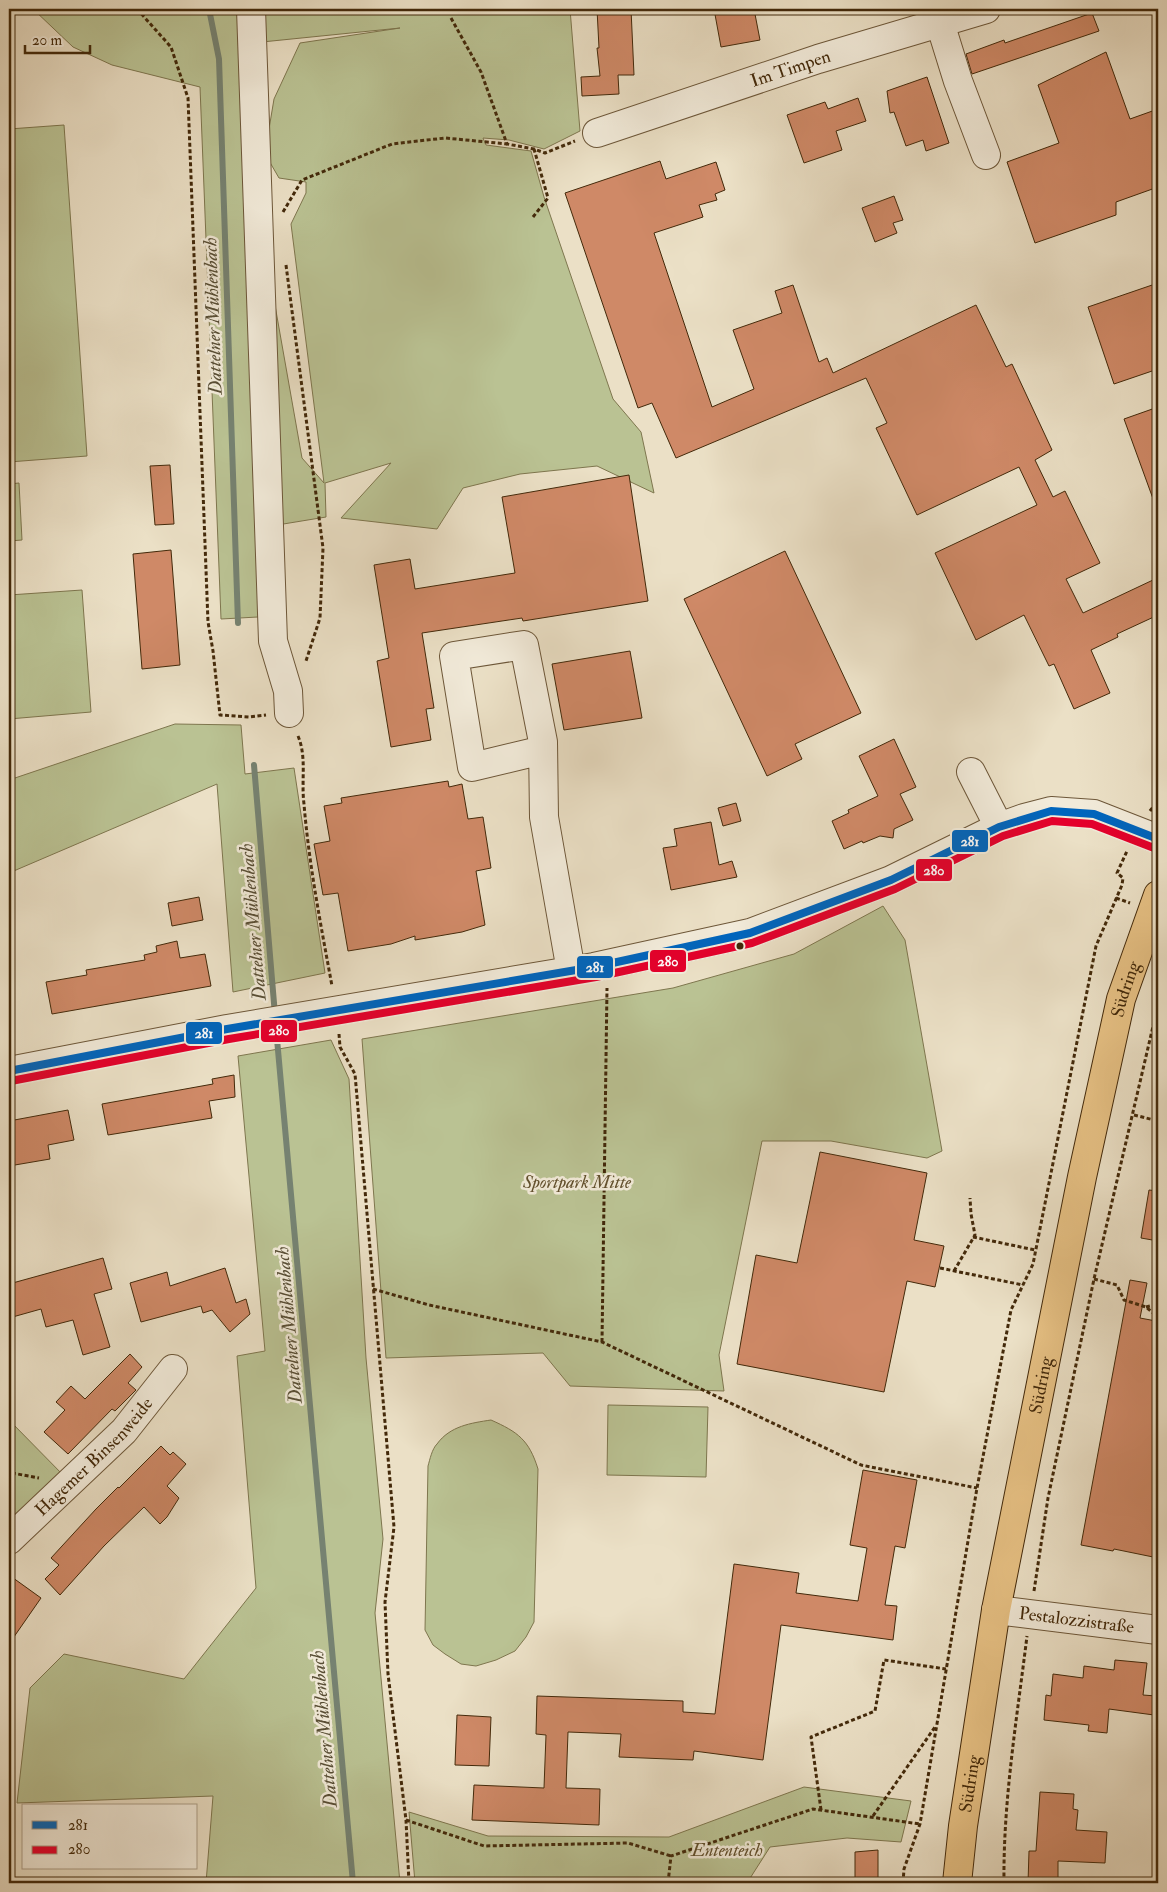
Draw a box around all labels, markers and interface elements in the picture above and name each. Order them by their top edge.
scale bar [25,22,90,54]
text: 20 m [32,31,62,50]
street label: Im Timpen [748,44,833,92]
water label: Dattelner Mühlenbach [198,237,228,396]
line badge: 281 [951,829,989,853]
text: 281 [961,833,979,850]
water label: Dattelner Mühlenbach [234,843,272,1002]
line badge: 280 [915,858,953,882]
text: 280 [924,862,944,879]
unlabelled marker [735,941,745,951]
line badge: 280 [649,949,687,973]
text: 280 [658,953,678,970]
line badge: 281 [576,955,614,979]
street label: Südring [1106,957,1145,1019]
text: 281 [586,959,604,976]
line badge: 280 [260,1019,298,1043]
line badge: 281 [185,1021,223,1045]
text: 280 [269,1022,289,1039]
text: 281 [195,1025,213,1042]
park label: Sportpark Mitte [522,1171,632,1194]
water label: Dattelner Mühlenbach [270,1246,308,1405]
street label: Südring [1024,1354,1058,1416]
street label: Hagemer Binsenweide [30,1392,158,1521]
street label: Pestalozzistraße [1017,1601,1136,1638]
water label: Dattelner Mühlenbach [305,1650,343,1809]
street label: Südring [954,1752,985,1814]
legend [22,1804,198,1870]
text: 281 [68,1816,88,1835]
park label: Ententeich [690,1839,763,1862]
text: 280 [68,1840,90,1859]

